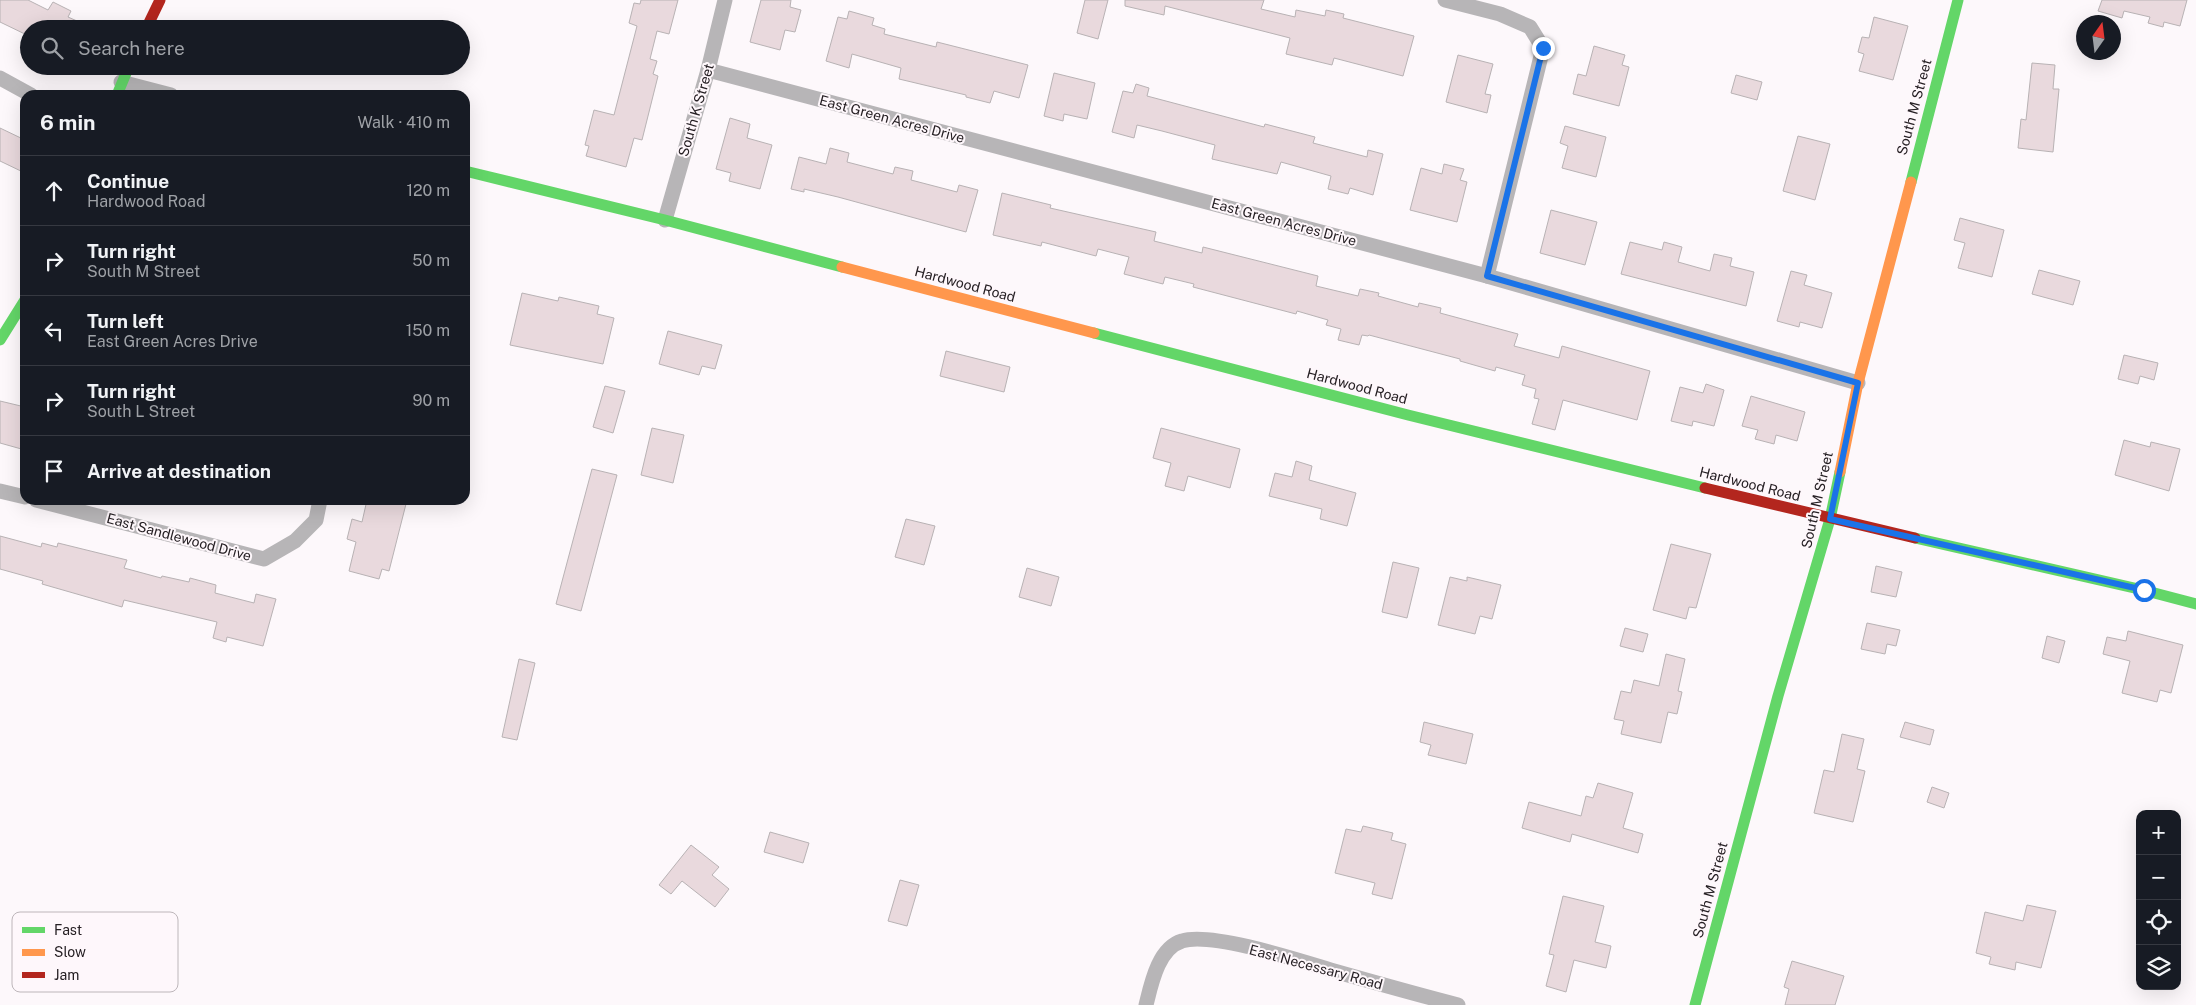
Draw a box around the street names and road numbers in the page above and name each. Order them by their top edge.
street label: South M Street [1893,57,1935,157]
street label: South K Street [675,62,717,158]
street label: East Green Acres Drive [818,92,966,146]
street label: East Green Acres Drive [1210,195,1358,249]
street label: Hardwood Road [913,263,1017,305]
street label: Hardwood Road [1305,365,1409,407]
street label: South M Street [1798,450,1836,550]
street label: Hardwood Road [1698,464,1802,504]
street label: East Sandlewood Drive [105,510,253,564]
street label: South M Street [1689,840,1731,940]
street label: East Necessary Road [1248,941,1384,993]

